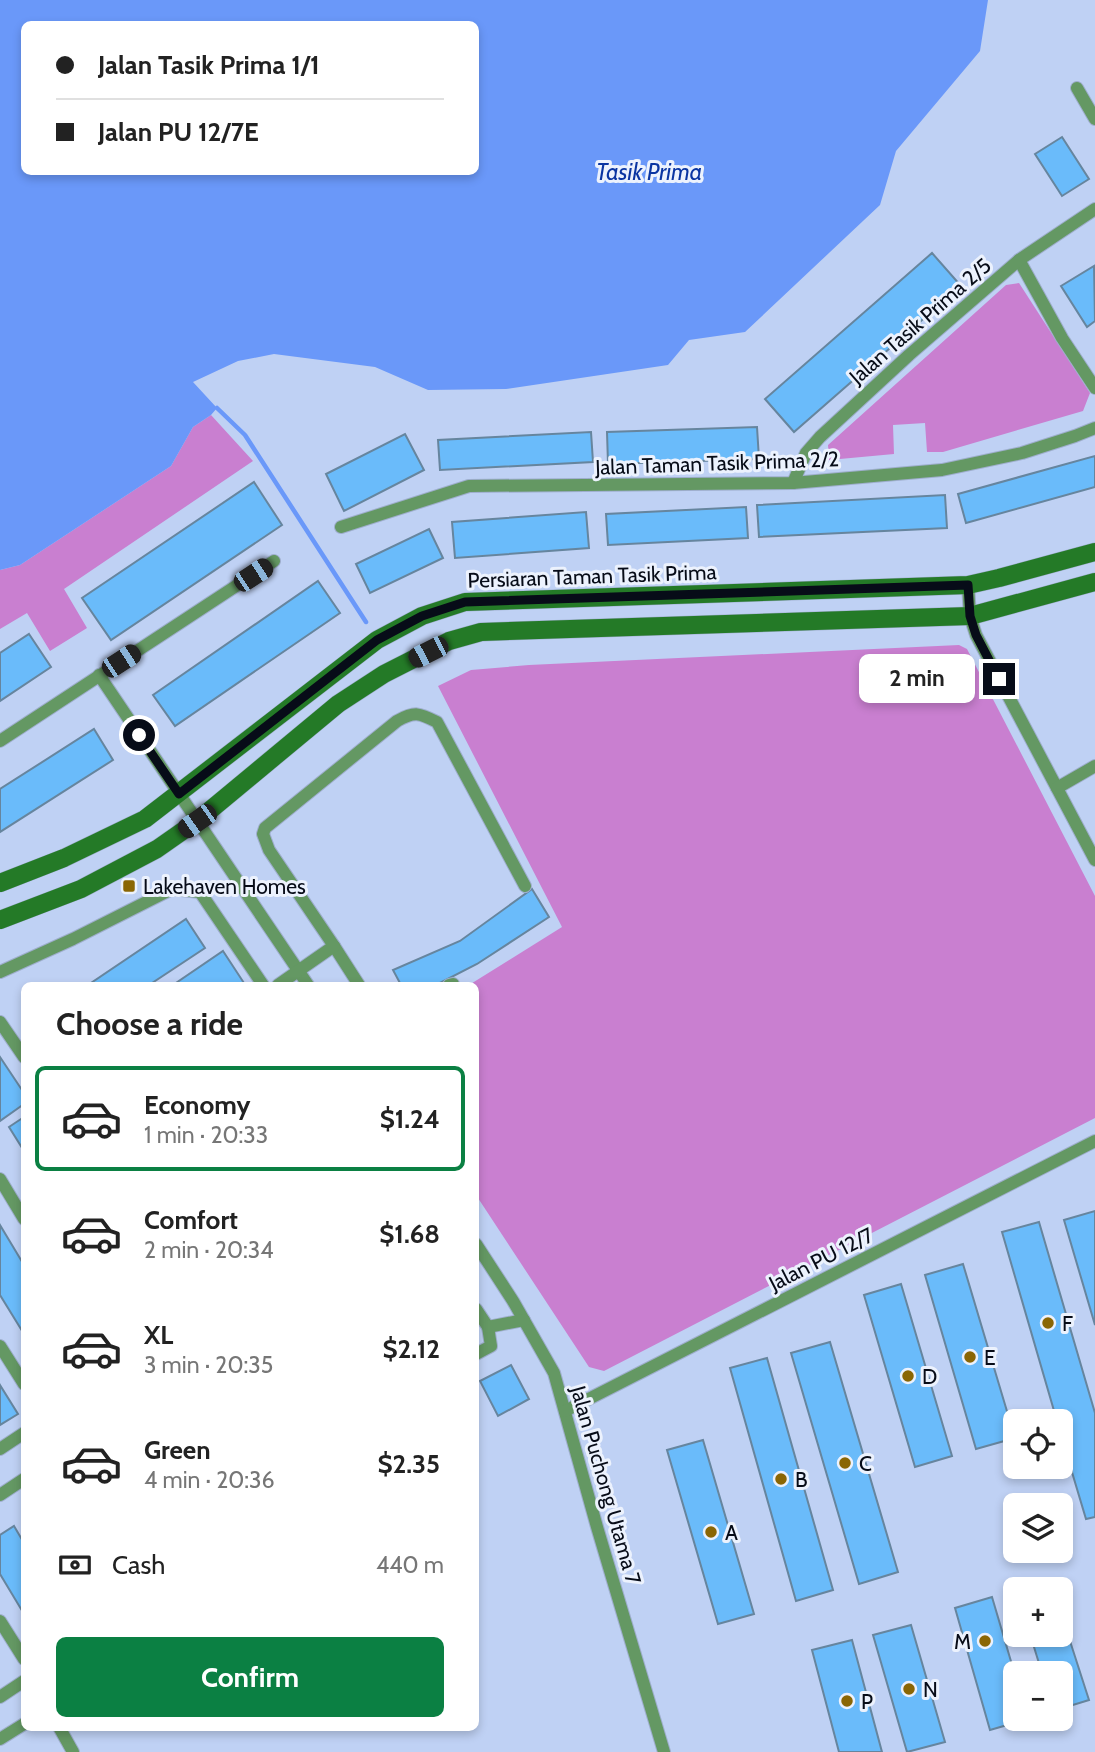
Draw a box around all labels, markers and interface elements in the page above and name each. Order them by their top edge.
text: Jalan Tasik Prima 1/1 [98,49,320,81]
text: Jalan PU 12/7E [98,116,259,148]
water label: Tasik Prima [596,158,702,186]
street label: Jalan Tasik Prima 2/5 [843,253,996,390]
street label: Jalan Taman Tasik Prima 2/2 [594,446,839,480]
car [230,555,277,595]
street label: Persiaran Taman Tasik Prima [467,559,717,593]
car [405,633,452,671]
car [98,641,145,681]
callout: 2 min [859,654,974,704]
route end [983,663,1015,695]
text: 2 min [889,664,945,692]
route start [123,719,155,751]
car [174,800,221,842]
place label: Lakehaven Homes [143,874,306,899]
marker: Lakehaven Homes [121,878,137,894]
text: Choose a ride [56,1004,243,1043]
icon: car [60,1087,123,1150]
text: Economy [144,1089,250,1121]
text: $1.24 [380,1103,440,1135]
text: 1 min · 20:33 [144,1121,268,1149]
icon: car [60,1202,123,1265]
text: Comfort [144,1204,238,1236]
text: $1.68 [379,1218,440,1250]
street label: Jalan PU 12/7 [764,1222,878,1296]
text: 2 min · 20:34 [144,1236,274,1264]
place label: F [1062,1311,1073,1336]
marker: F [1040,1315,1056,1331]
icon: car [60,1317,123,1380]
text: XL [144,1319,173,1351]
text: $2.12 [383,1333,440,1365]
place label: E [984,1345,996,1370]
marker: E [962,1349,978,1365]
text: 3 min · 20:35 [144,1351,273,1379]
place label: D [922,1364,937,1389]
marker: D [900,1368,916,1384]
street label: Jalan Puchong Utama 7 [565,1382,646,1587]
map controls [1003,1409,1073,1731]
button: locate [1003,1409,1073,1479]
icon: car [60,1432,123,1495]
text: Green [144,1434,211,1466]
text: $2.35 [377,1448,440,1480]
place label: C [859,1451,872,1476]
marker: C [837,1455,853,1471]
text: 4 min · 20:36 [144,1466,275,1494]
place label: B [795,1467,808,1492]
marker: B [773,1471,789,1487]
button: layers [1003,1493,1073,1563]
place label: A [725,1520,738,1545]
marker: A [703,1524,719,1540]
icon: cash [56,1546,94,1584]
text: Cash [112,1549,165,1581]
text: 440 m [376,1551,444,1579]
button: + [1003,1577,1073,1647]
place label: M [954,1629,971,1654]
marker: M [977,1633,993,1649]
button: Confirm [56,1637,444,1717]
button: − [1003,1661,1073,1731]
place label: N [923,1677,938,1702]
marker: N [901,1681,917,1697]
place label: P [861,1689,873,1714]
marker: P [839,1693,855,1709]

